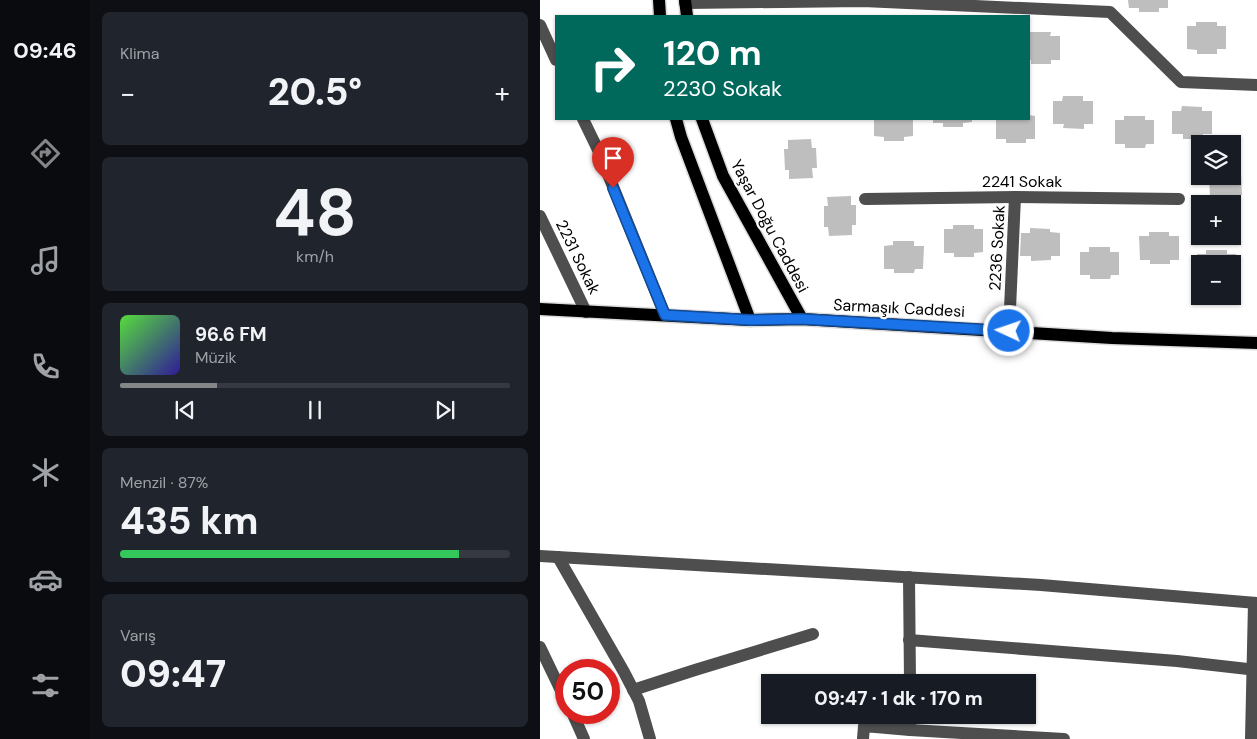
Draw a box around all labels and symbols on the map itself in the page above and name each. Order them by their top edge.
pin [592,137,634,188]
street label: Yaşar Doğu Caddesi [726,156,814,296]
street label: 2241 Sokak [982,171,1062,192]
street label: 2236 Sokak [984,205,1010,291]
street label: 2231 Sokak [551,216,605,298]
street label: Sarmaşık Caddesi [833,294,965,322]
position arrow [982,304,1034,356]
speed limit sign: 50 [555,659,620,724]

